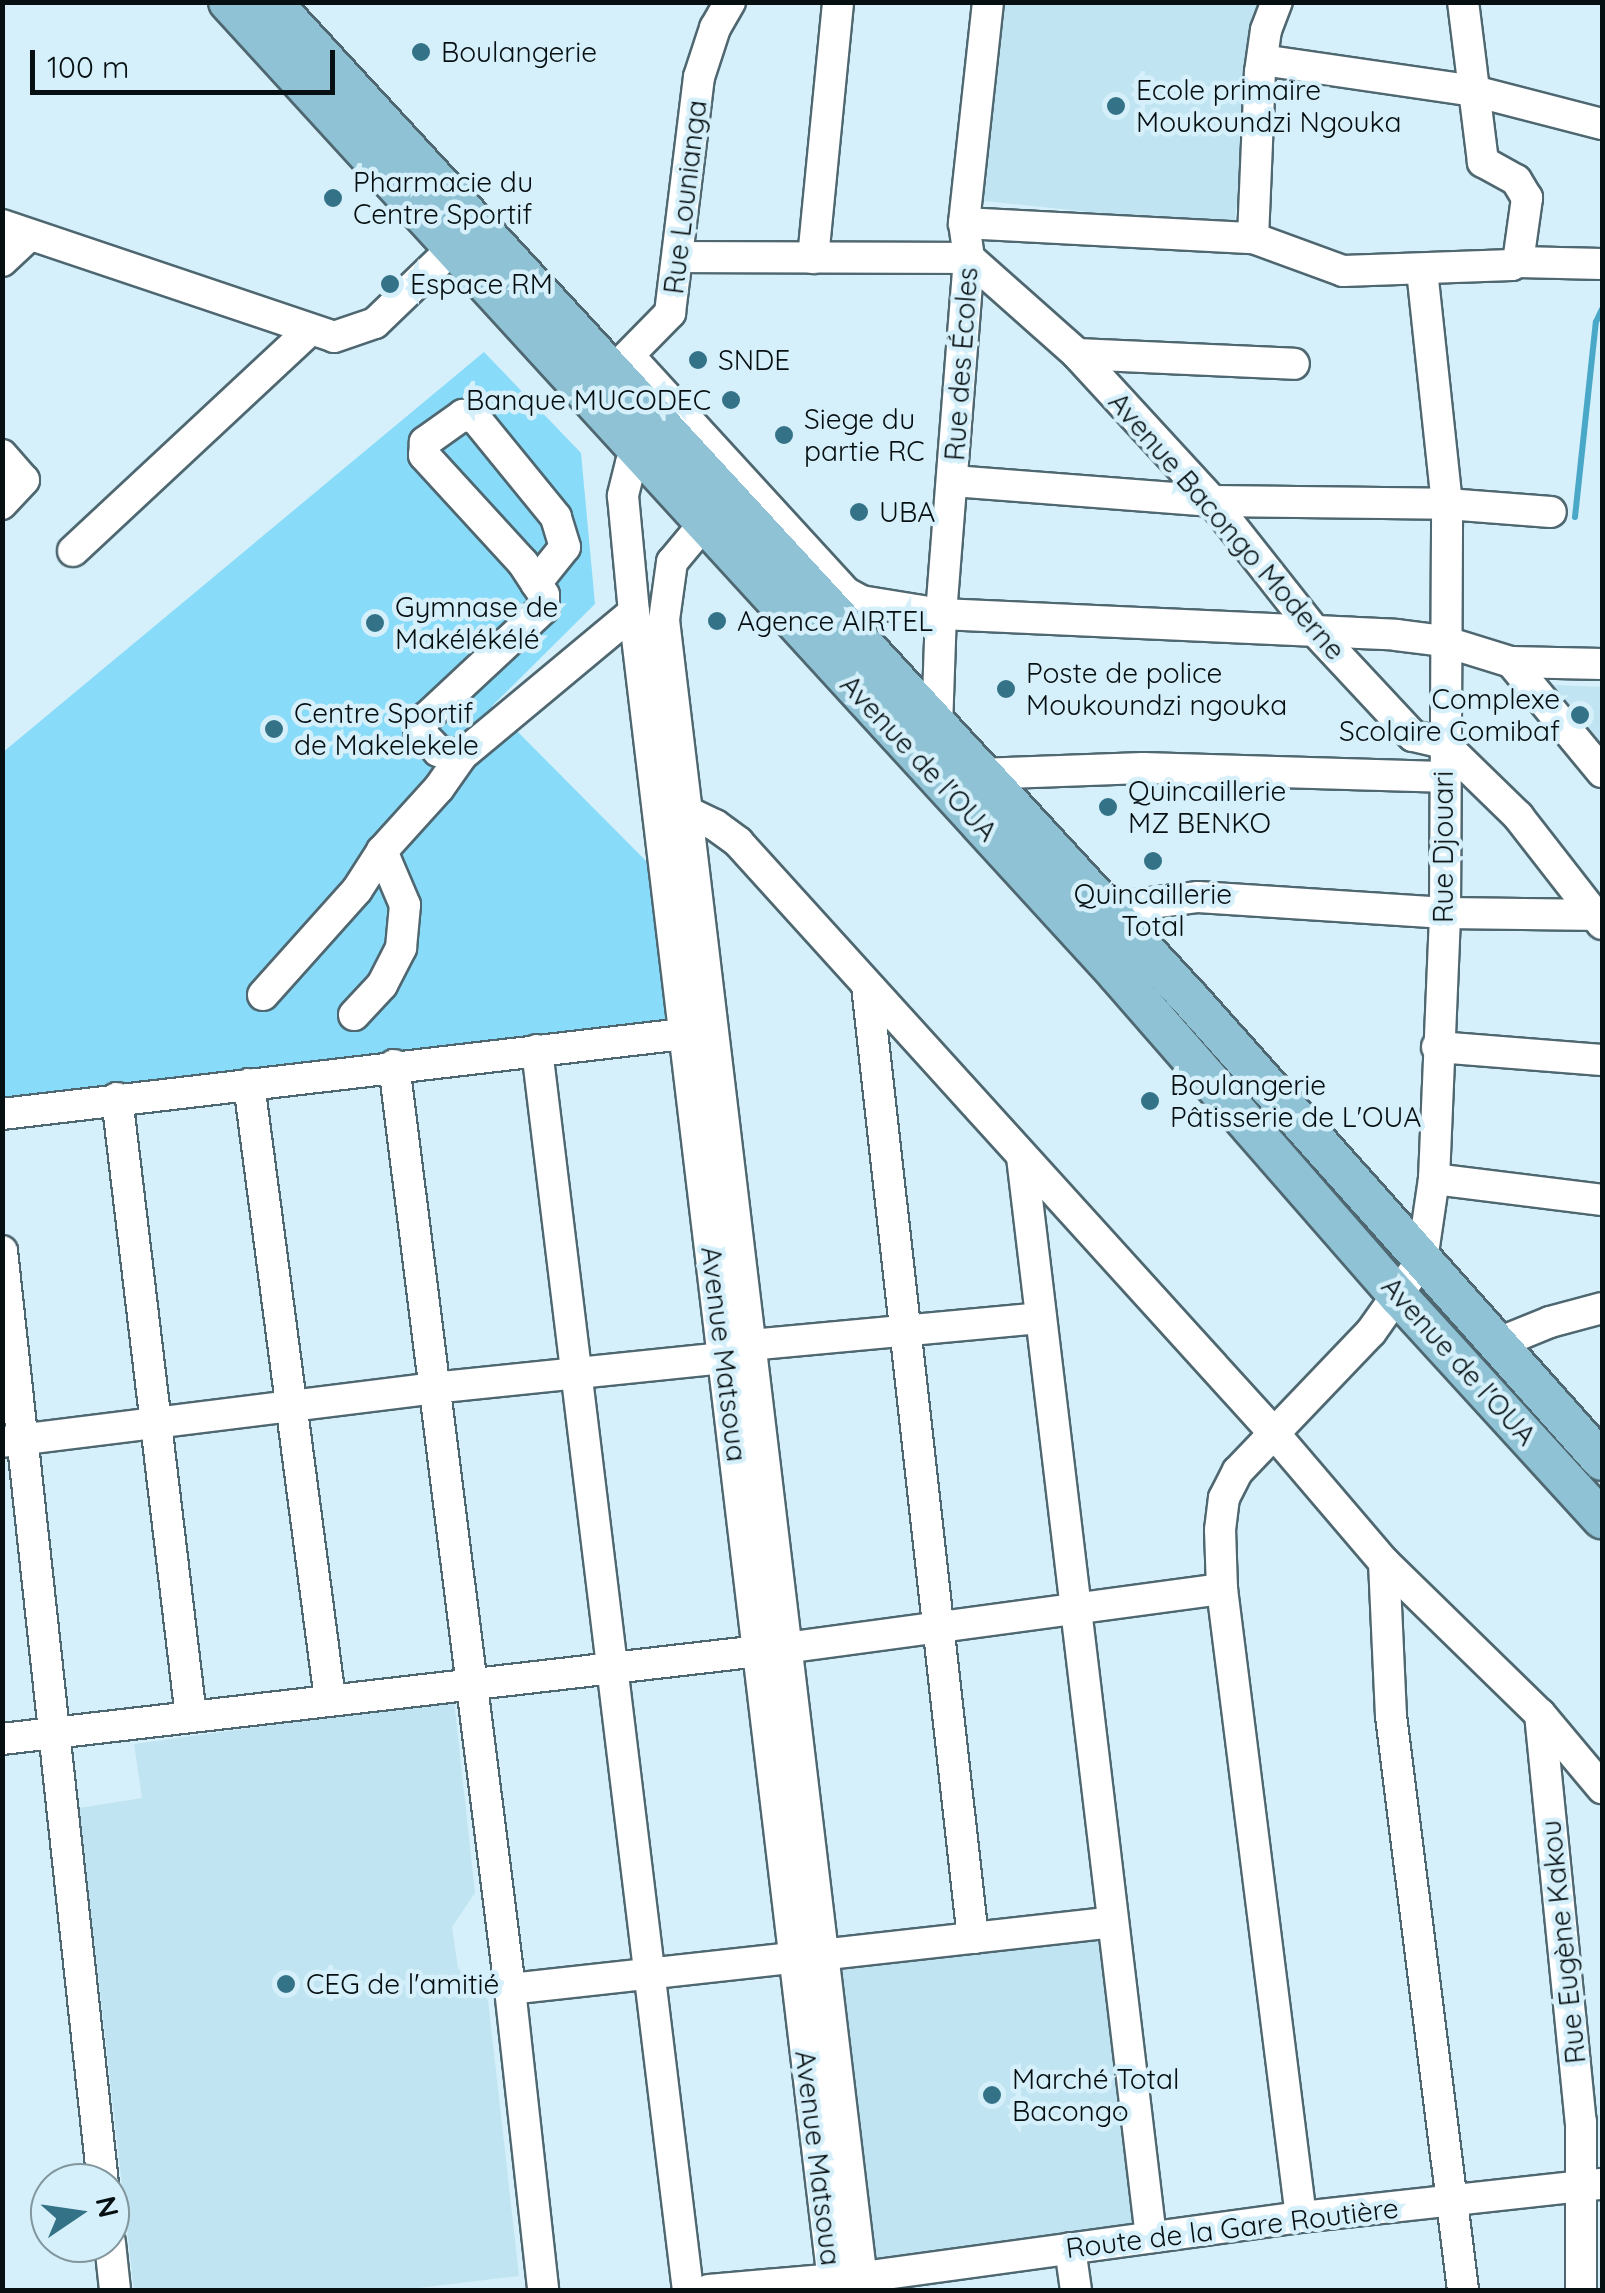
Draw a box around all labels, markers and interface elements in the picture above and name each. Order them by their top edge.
scale bar [35,30,340,92]
place label: Boulangerie [441,35,597,69]
marker: Boulangerie [410,41,432,63]
text: 100 m [47,48,129,86]
place label: Ecole primaire Moukoundzi Ngouka [1136,73,1401,139]
marker: Ecole primaire Moukoundzi Ngouka [1105,95,1127,117]
street label: Rue Lounianga [656,98,714,296]
place label: Pharmacie du Centre Sportif [353,165,533,231]
marker: Pharmacie du Centre Sportif [322,187,344,209]
street label: Rue des Écoles [937,266,985,462]
place label: Espace RM [410,267,553,301]
marker: Espace RM [379,273,401,295]
place label: SNDE [718,343,790,377]
marker: SNDE [687,349,709,371]
place label: Banque MUCODEC [466,383,711,417]
street label: Avenue Bacongo Moderne [1102,385,1352,667]
marker: Banque MUCODEC [720,389,742,411]
place label: Siege du partie RC [804,402,924,468]
marker: Siege du partie RC [773,424,795,446]
place label: UBA [879,495,935,529]
marker: UBA [848,501,870,523]
place label: Gymnase de Makélékélé [395,590,558,656]
place label: Agence AIRTEL [737,604,933,638]
marker: Agence AIRTEL [706,610,728,632]
marker: Gymnase de Makélékélé [364,612,386,634]
place label: Poste de police Moukoundzi ngouka [1026,656,1287,722]
street label: Avenue de l'OUA [833,668,1005,848]
marker: Poste de police Moukoundzi ngouka [995,678,1017,700]
place label: Complexe Scolaire Comibaf [1339,682,1560,748]
place label: Centre Sportif de Makelekele [294,696,479,762]
marker: Complexe Scolaire Comibaf [1569,704,1591,726]
marker: Centre Sportif de Makelekele [263,718,285,740]
street label: Rue Djouari [1426,771,1460,923]
place label: Quincaillerie MZ BENKO [1128,774,1286,840]
marker: Quincaillerie MZ BENKO [1097,796,1119,818]
marker: Quincaillerie Total [1142,850,1164,872]
place label: Quincaillerie Total [1074,877,1232,943]
place label: Boulangerie Pâtisserie de L'OUA [1170,1068,1421,1134]
marker: Boulangerie Pâtisserie de L'OUA [1139,1090,1161,1112]
street label: Avenue Matsoua [694,1244,754,1464]
street label: Avenue de l'OUA [1375,1270,1543,1452]
street label: Rue Eugène Kakou [1534,1819,1592,2065]
place label: CEG de l'amitié [306,1967,499,2001]
marker: CEG de l'amitié [275,1973,297,1995]
street label: Avenue Matsoua [788,2048,848,2268]
place label: Marché Total Bacongo [1012,2062,1180,2128]
marker: Marché Total Bacongo [981,2084,1003,2106]
north arrow [30,2163,130,2263]
street label: Route de la Gare Routière [1064,2191,1400,2265]
text: N [88,2193,127,2221]

